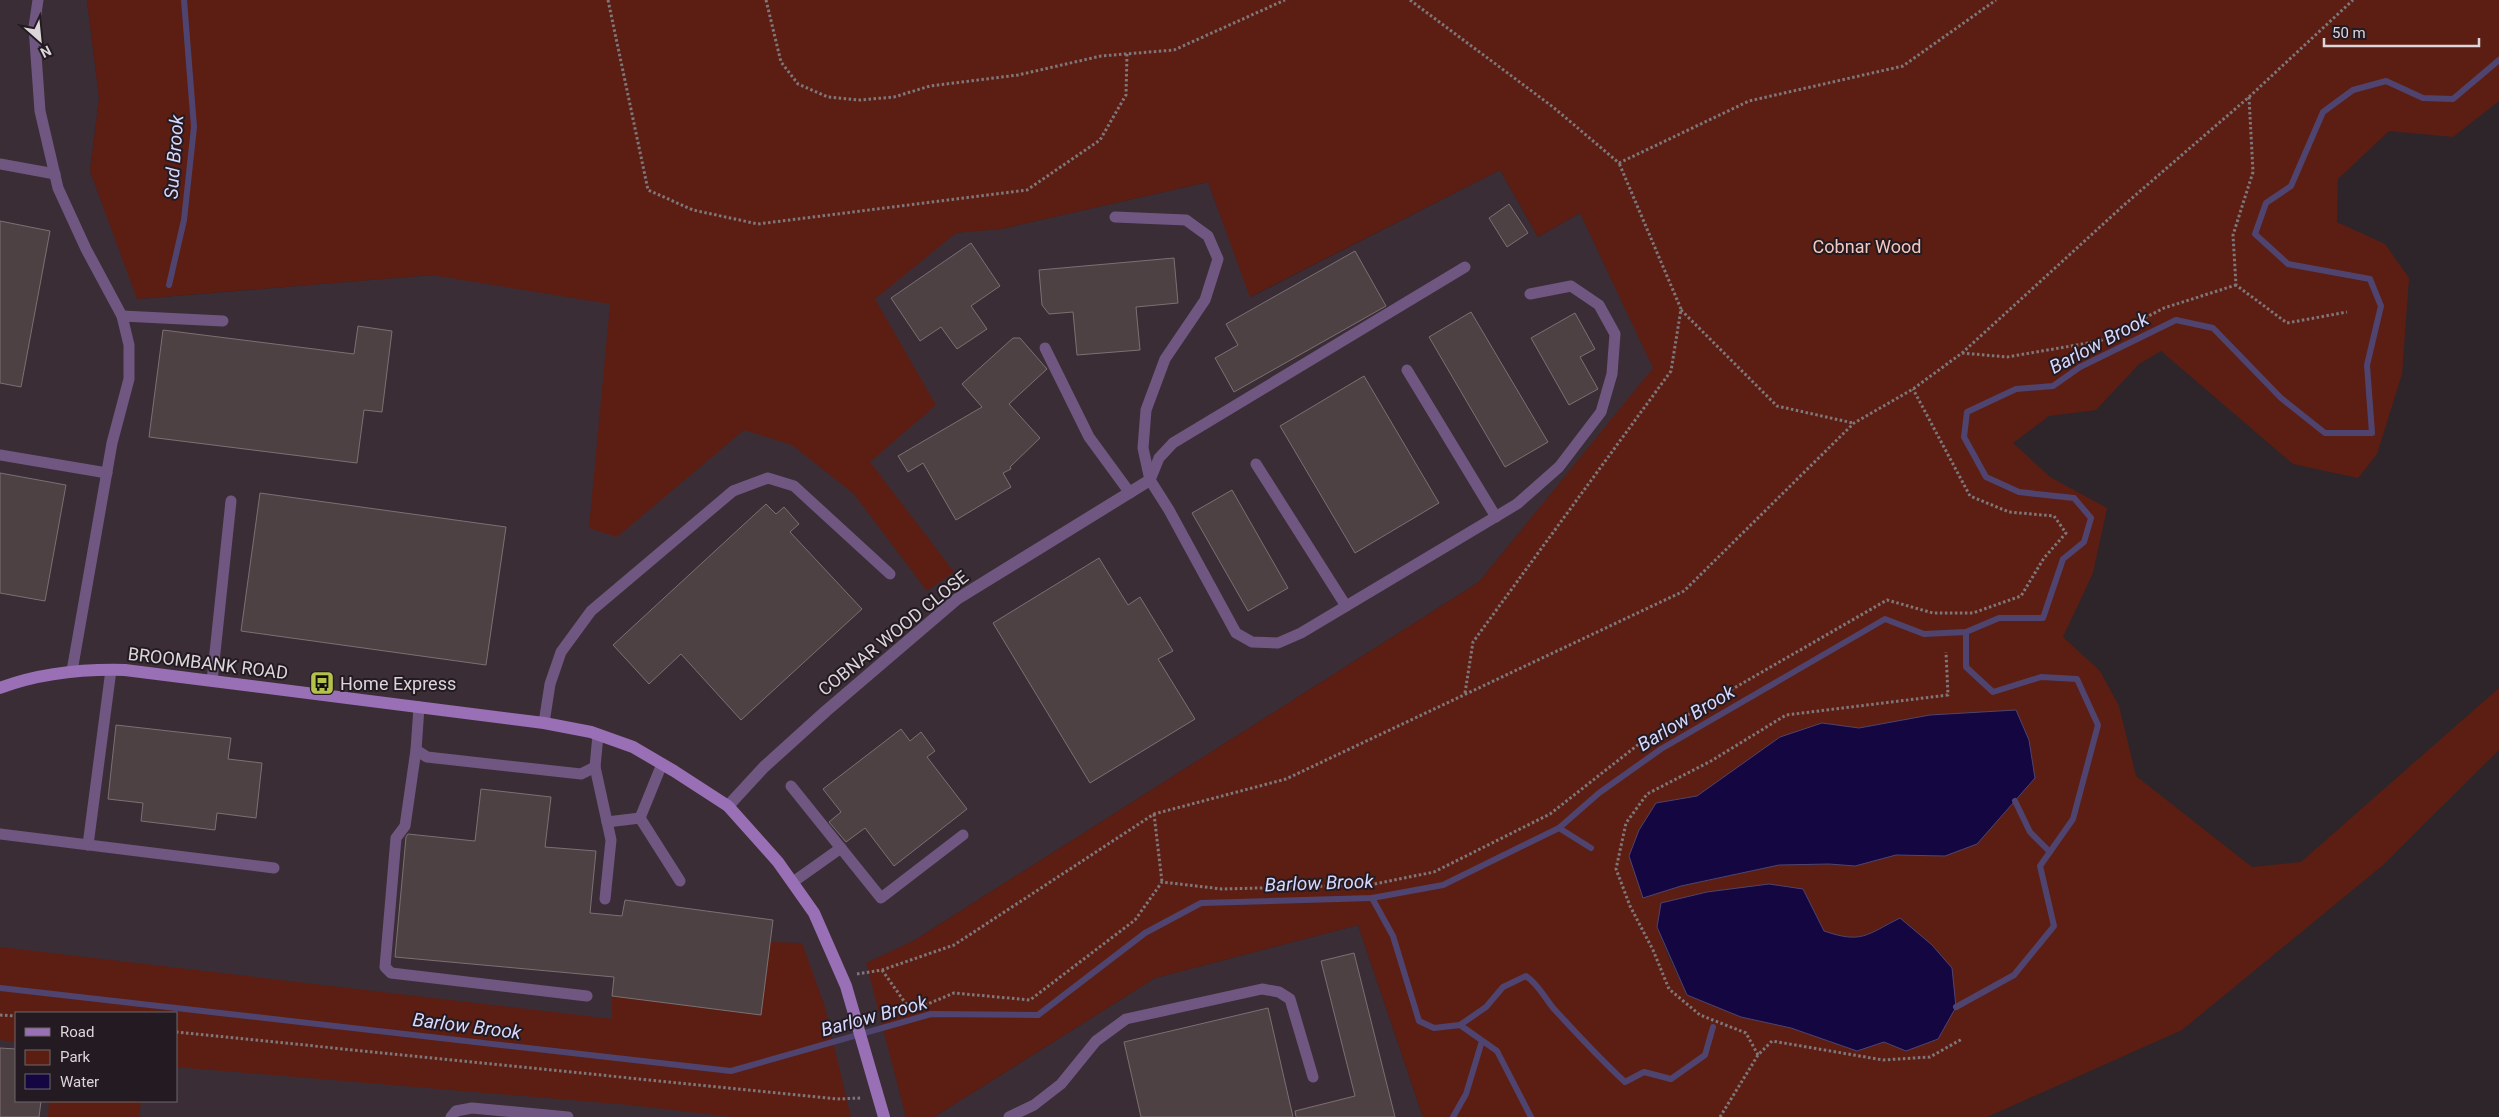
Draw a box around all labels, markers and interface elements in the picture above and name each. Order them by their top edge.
north arrow [15,15,65,65]
scale bar [2324,15,2479,47]
text: 50 m [2332,24,2366,42]
text: N [38,42,54,61]
water label: Sud Brook [160,114,188,200]
park label: Cobnar Wood [1813,236,1921,257]
water label: Barlow Brook [2045,307,2153,379]
street label: COBNAR WOOD CLOSE [814,566,972,700]
street label: BROOMBANK ROAD [127,643,289,683]
bus stop icon: Home Express [309,670,335,696]
place label: Home Express [340,673,456,694]
water label: Barlow Brook [1633,680,1739,756]
water label: Barlow Brook [1264,870,1375,896]
water label: Barlow Brook [818,991,930,1041]
water label: Barlow Brook [411,1008,523,1044]
legend [15,1012,178,1102]
text: Road [60,1023,94,1041]
text: Park [60,1048,91,1066]
text: Water [60,1073,99,1091]

